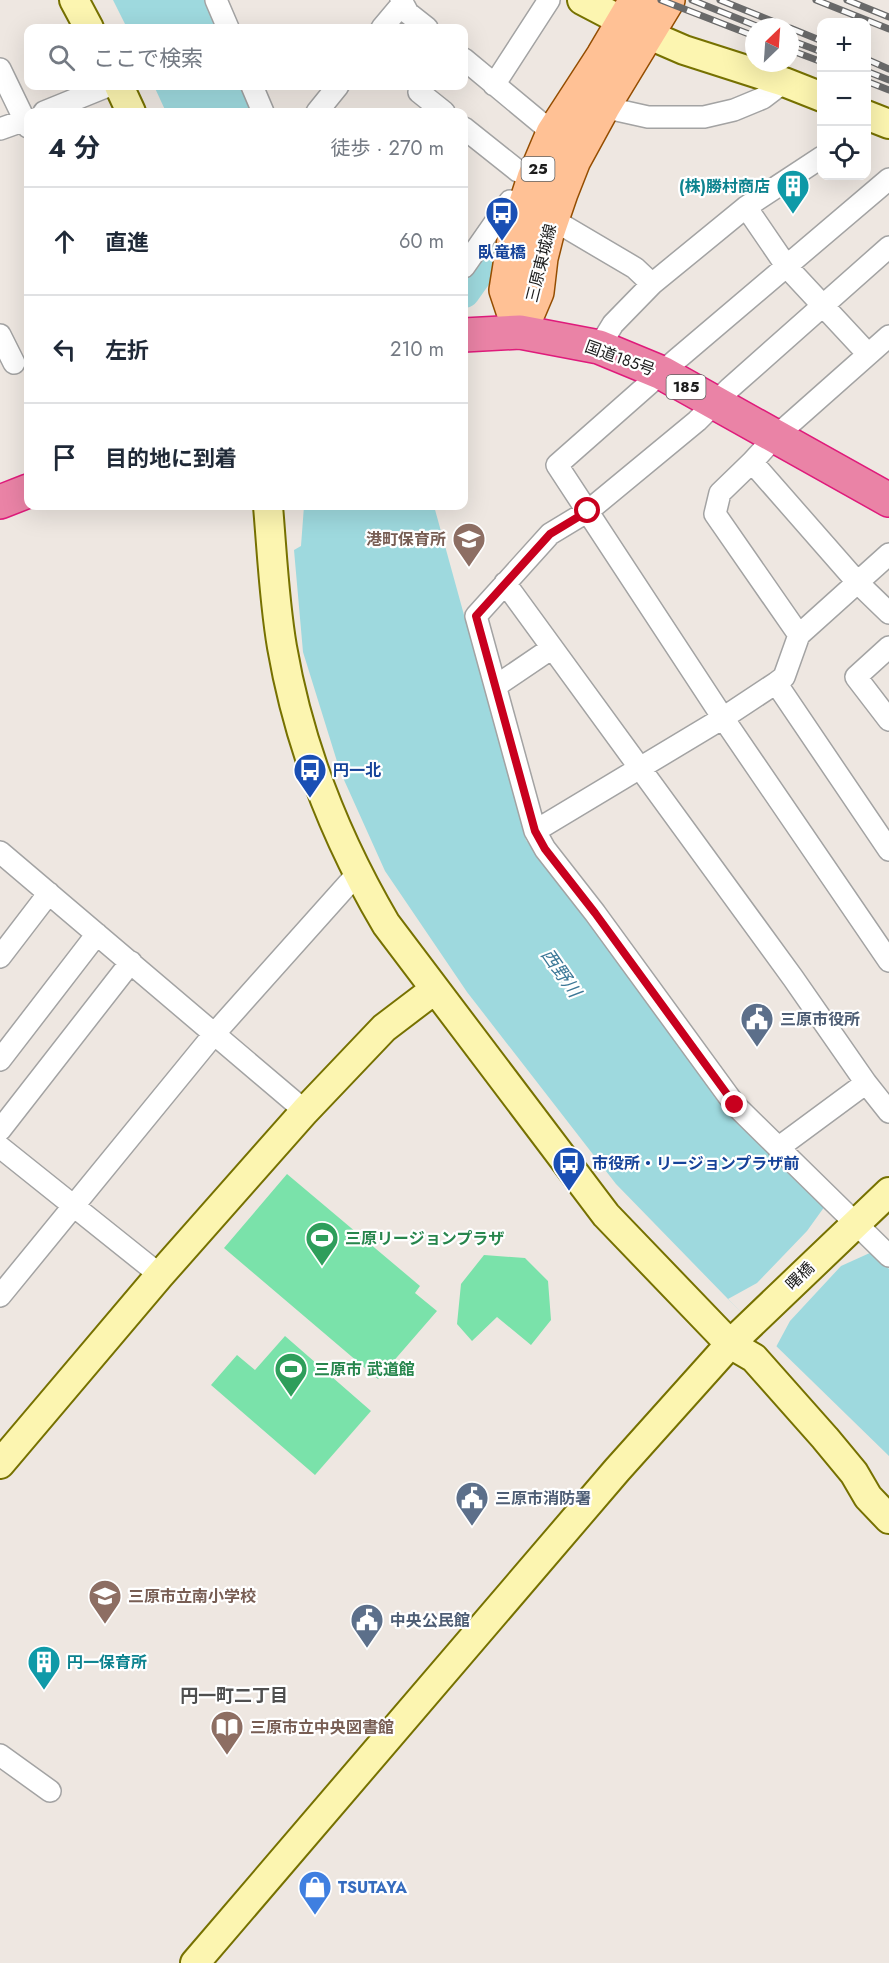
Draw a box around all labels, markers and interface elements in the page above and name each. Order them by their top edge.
north arrow [745,18,799,72]
map controls [817,18,871,180]
button: + [817,18,871,72]
search box [24,24,468,90]
icon: search [45,41,78,74]
text: ここで検索 [93,42,203,74]
button: − [817,72,871,126]
button: locate [817,126,871,180]
text: 4 分 [48,129,100,167]
text: 徒歩 · 270 m [331,134,444,163]
road number: 25 [522,157,554,181]
building icon: (株)勝村商店 [775,168,811,215]
place label: (株)勝村商店 [679,175,770,198]
bus stop icon: 臥竜橋 [484,195,520,242]
street label: 三原東城線 [520,221,562,305]
icon: ahead [48,225,81,258]
text: 直進 [105,226,149,258]
text: 60 m [399,227,444,256]
place label: 臥竜橋 [478,241,526,264]
icon: left [48,333,81,366]
text: 左折 [105,334,149,366]
text: 210 m [390,335,444,364]
street label: 国道185号 [582,335,658,381]
road number: 185 [666,375,706,399]
icon: arrive [48,441,81,474]
text: 目的地に到着 [105,442,237,474]
route start [574,497,600,523]
school or university icon: 港町保育所 [451,521,487,568]
place label: 港町保育所 [366,528,446,551]
bus stop icon: 円一北 [292,752,328,799]
place label: 円一北 [333,759,381,782]
water label: 西野川 [535,943,588,1004]
public building icon: 三原市役所 [739,1001,775,1048]
place label: 三原市役所 [780,1008,860,1031]
route end [721,1091,747,1117]
bus stop icon: 市役所・リージョンプラザ前 [551,1145,587,1192]
place label: 市役所・リージョンプラザ前 [592,1152,799,1175]
sports icon: 三原リージョンプラザ [304,1220,340,1267]
place label: 三原リージョンプラザ [345,1227,504,1250]
street label: 曙橋 [780,1257,820,1295]
sports icon: 三原市 武道館 [273,1351,309,1398]
place label: 三原市 武道館 [314,1358,415,1381]
public building icon: 三原市消防署 [454,1480,490,1527]
place label: 三原市消防署 [495,1487,591,1510]
school or university icon: 三原市立南小学校 [87,1578,123,1625]
place label: 三原市立南小学校 [128,1585,256,1608]
public building icon: 中央公民館 [349,1602,385,1649]
place label: 中央公民館 [390,1609,470,1632]
building icon: 円一保育所 [26,1644,62,1691]
place label: 円一保育所 [67,1651,147,1674]
district label: 円一町二丁目 [180,1683,288,1709]
library icon: 三原市立中央図書館 [209,1709,245,1756]
place label: 三原市立中央図書館 [250,1716,394,1739]
shop icon: TSUTAYA [297,1869,333,1916]
place label: TSUTAYA [338,1876,407,1899]

